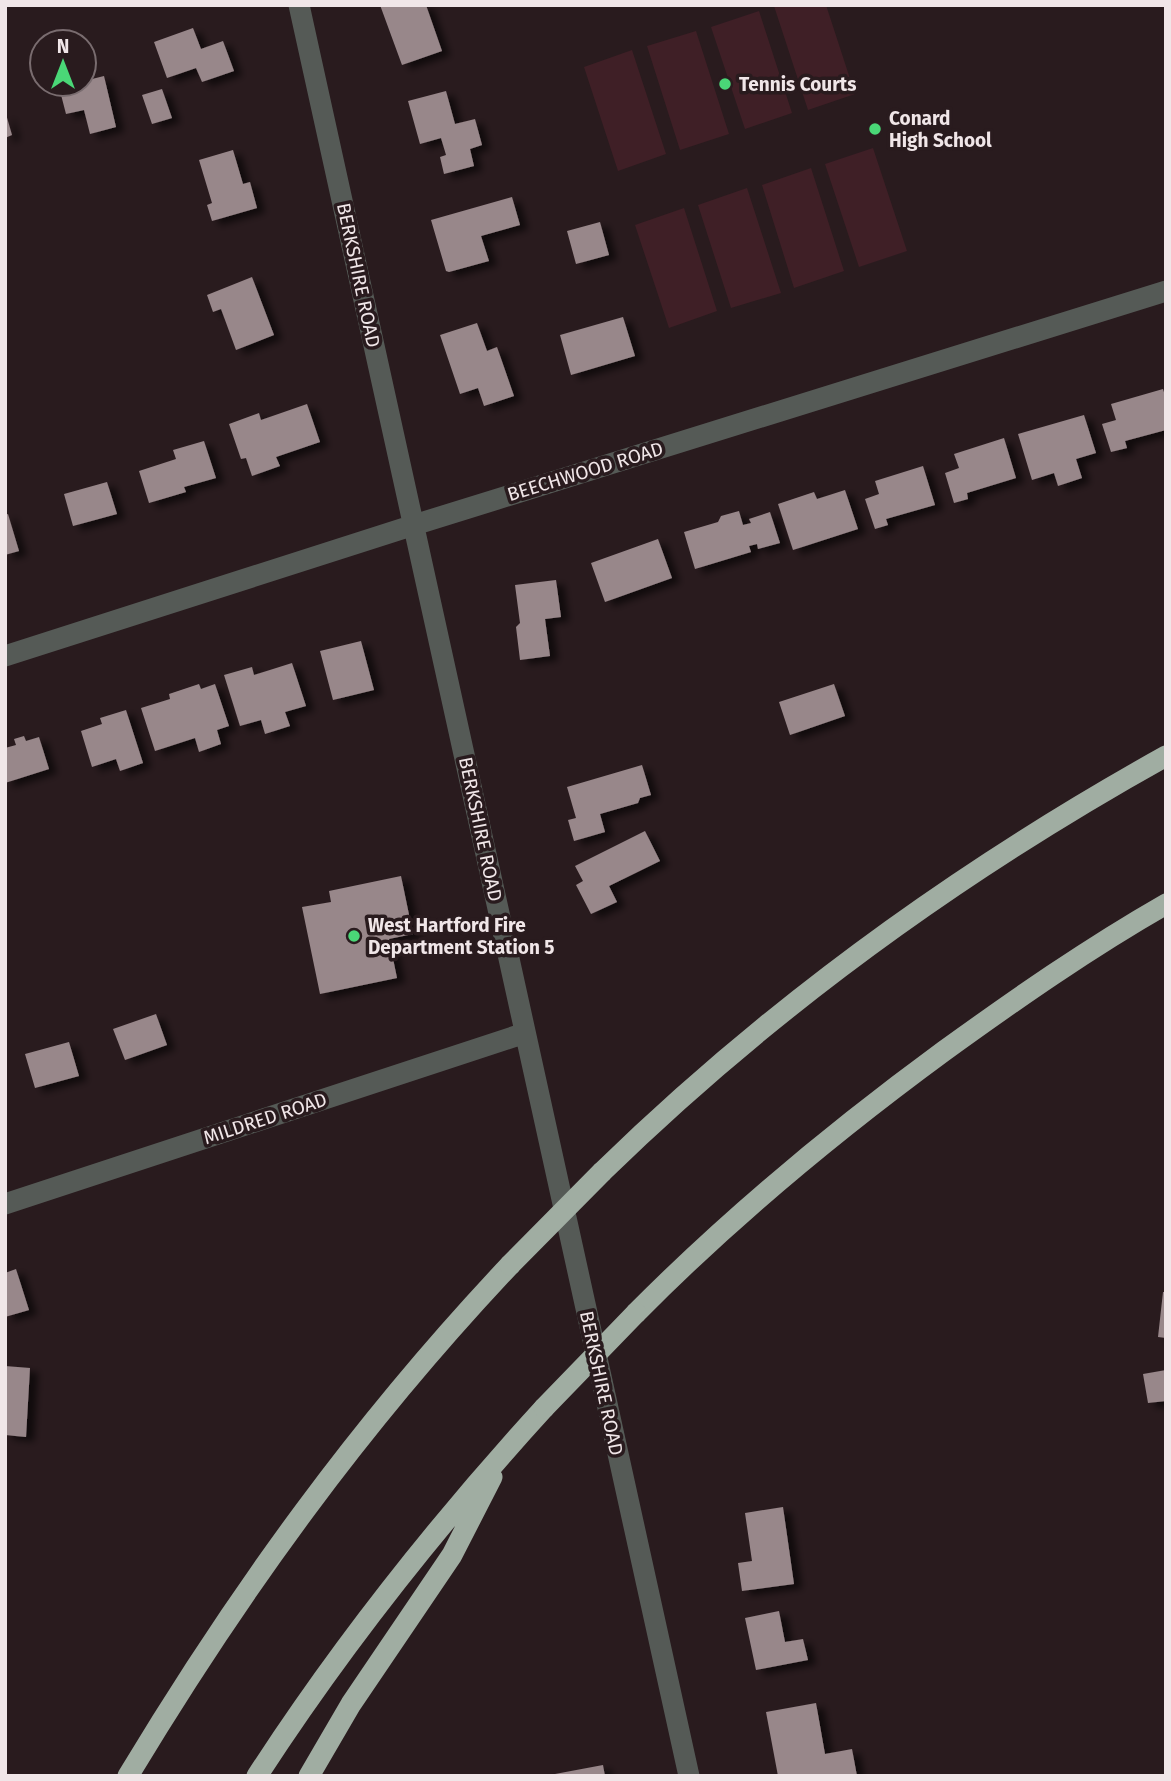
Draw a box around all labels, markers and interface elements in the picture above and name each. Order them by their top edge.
north arrow [28,28,98,98]
text: N [57,35,69,58]
place label: Tennis Courts [739,73,856,96]
marker: Tennis Courts [717,76,733,92]
place label: Conard High School [889,107,992,152]
marker: Conard High School [867,121,883,137]
street label: BERKSHIRE ROAD [332,201,385,349]
street label: BEECHWOOD ROAD [504,437,666,506]
street label: BERKSHIRE ROAD [454,755,507,903]
place label: West Hartford Fire Department Station 5 [368,914,555,959]
marker: West Hartford Fire Department Station 5 [346,928,362,944]
street label: MILDRED ROAD [201,1088,330,1149]
street label: BERKSHIRE ROAD [575,1309,628,1457]

